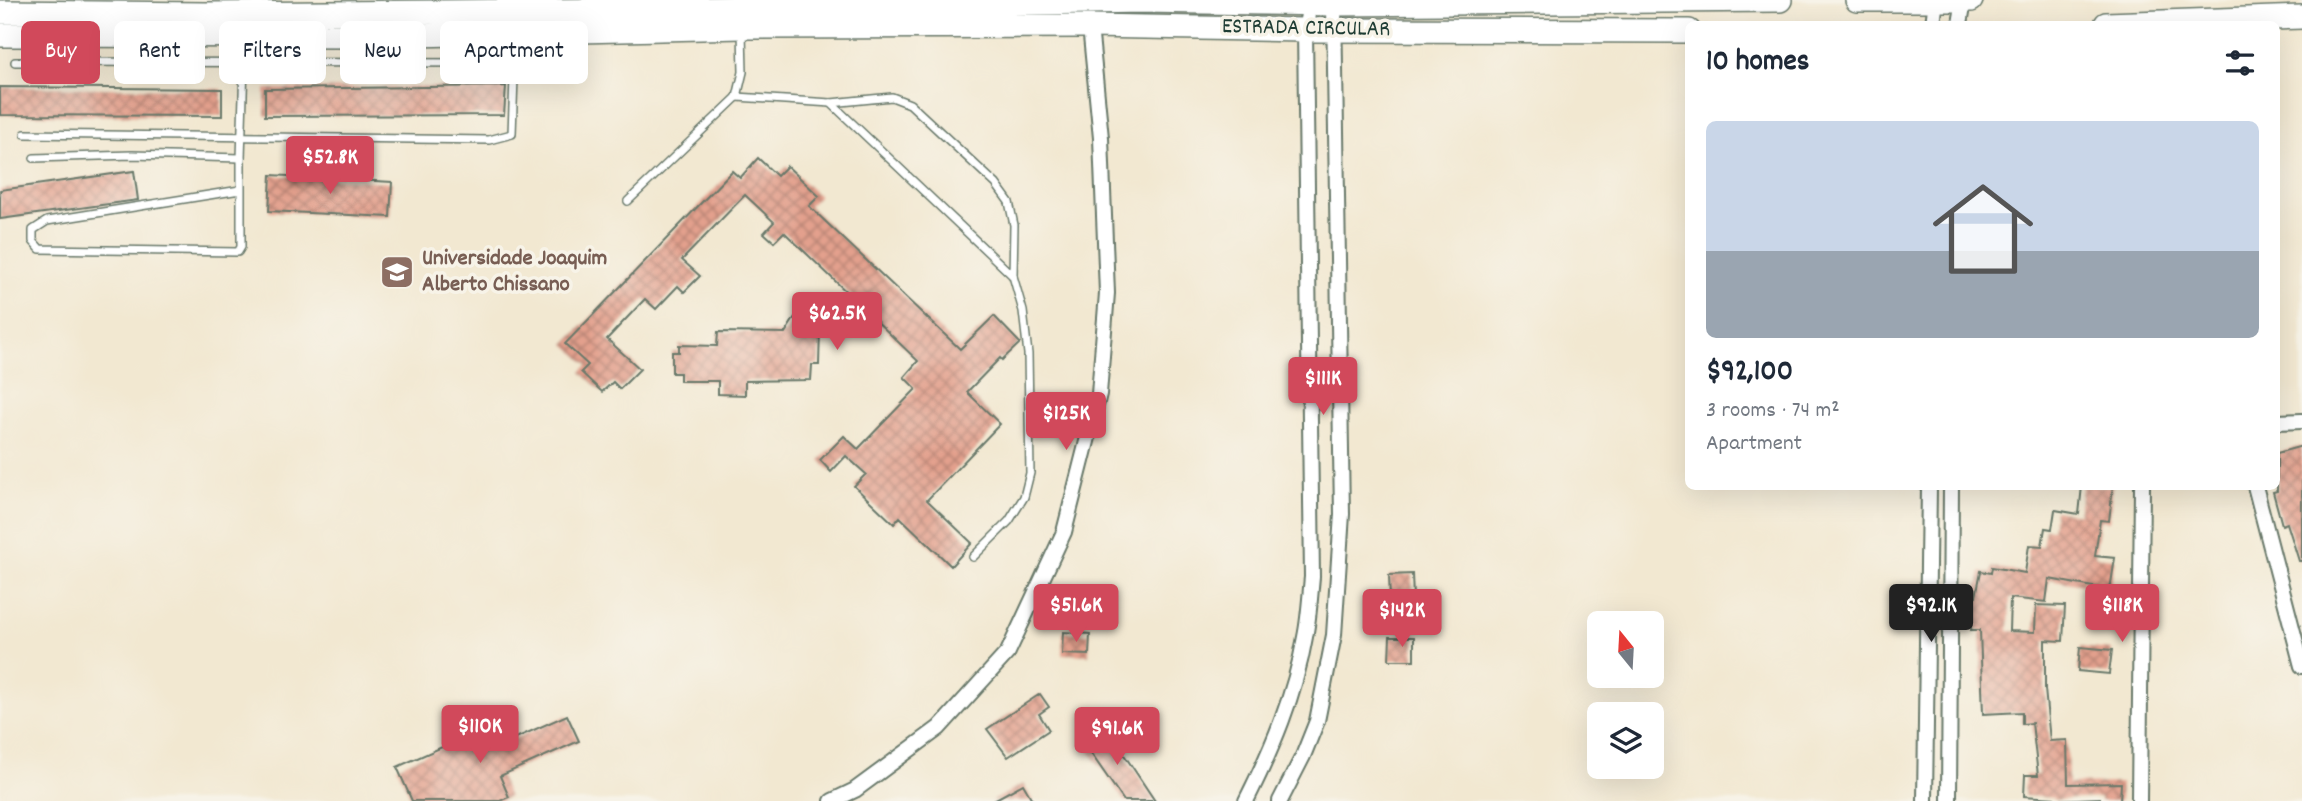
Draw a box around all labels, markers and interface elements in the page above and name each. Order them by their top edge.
street label: ESTRADA CIRCULAR [1221,11,1391,47]
chip: Buy [21,21,100,84]
chip: Rent [114,21,205,84]
chip: Filters [219,21,326,84]
chip: New [340,21,426,84]
chip: Apartment [440,21,588,84]
text: 10 homes [1706,42,1809,85]
icon: filters [2221,44,2259,82]
pin: $52.8K [273,136,387,196]
text: $52.8K [302,142,358,175]
icon: home [1920,166,2046,292]
place label: Universidade Joaquim Alberto Chissano [422,243,608,302]
school or university icon: Universidade Joaquim Alberto Chissano [378,253,416,291]
pin: $62.5K [780,292,894,352]
text: $62.5K [808,298,866,331]
text: $92,100 [1706,352,1793,395]
pin: $111K [1274,358,1372,417]
text: $111K [1304,363,1342,396]
pin: $125K [1017,392,1115,452]
text: 3 rooms · 74 m² [1706,395,1840,428]
text: $125K [1042,398,1090,431]
text: Apartment [1706,428,1802,461]
pin: $51.6K [1019,584,1133,644]
pin: $92.1K [1874,584,1988,644]
pin: $118K [2073,584,2171,644]
text: $51.6K [1049,590,1103,623]
pin: $142K [1353,590,1451,649]
text: $92.1K [1905,590,1957,623]
text: $118K [2101,590,2143,623]
text: $142K [1379,595,1425,628]
north arrow [1587,611,1664,688]
map controls [1587,611,1664,779]
button: layers [1587,702,1664,779]
pin: $110K [431,706,529,765]
pin: $91.6K [1060,708,1174,767]
text: $110K [458,711,502,744]
text: $91.6K [1091,713,1143,746]

